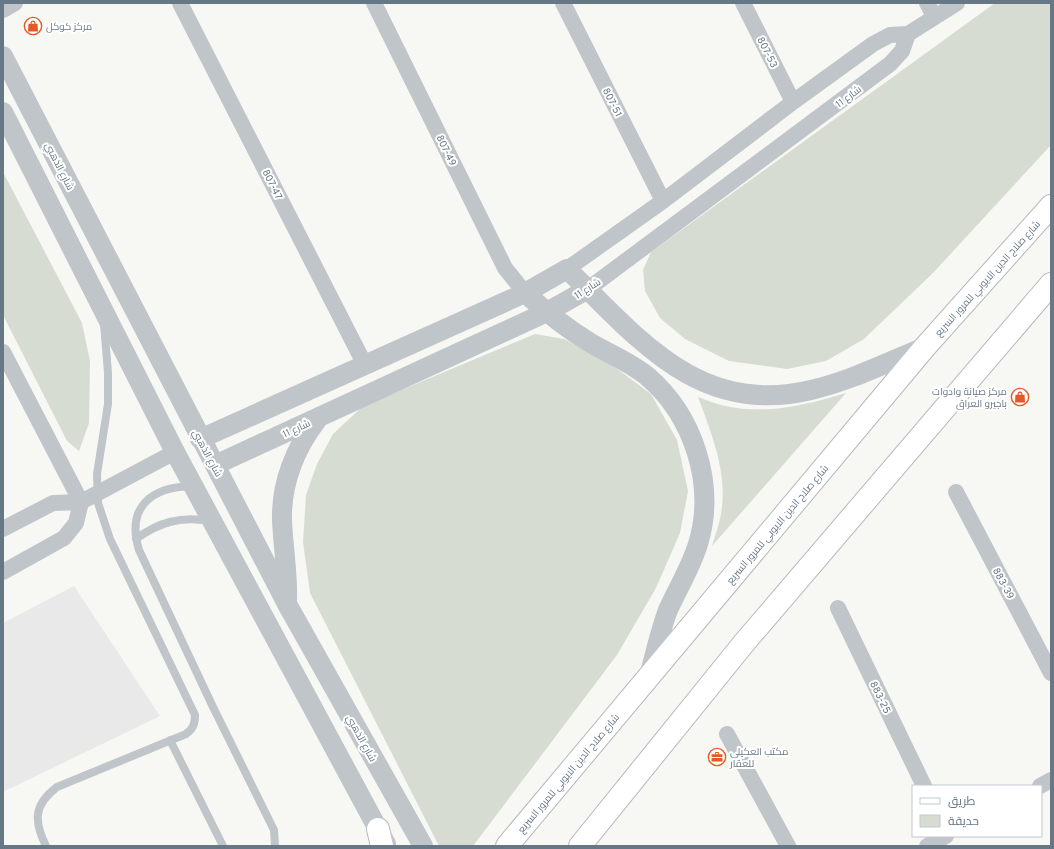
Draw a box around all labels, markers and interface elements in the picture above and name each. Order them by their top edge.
shop icon: مركز كوكل [23,16,43,36]
place label: مركز كوكل [46,21,92,34]
street label: 807-53 [753,35,780,70]
street label: شارع 11 [833,83,864,111]
street label: 807-51 [599,86,624,119]
street label: 807-49 [433,133,459,168]
street label: شارع الذهبي [41,141,76,193]
street label: 807-47 [259,167,285,202]
street label: شارع صلاح الدين الايوبي للمرور السريع [933,218,1044,340]
street label: شارع 11 [572,276,604,303]
place label: مركز صيانة وادوات باجيرو العراق [932,386,1007,411]
shop icon: مركز صيانة وادوات باجيرو العراق [1010,387,1030,407]
street label: شارع 11 [281,417,313,441]
street label: شارع الذهبي [189,428,225,480]
street label: شارع صلاح الدين الايوبي للمرور السريع [724,463,832,587]
street label: 883-39 [989,566,1016,602]
street label: 883-25 [866,679,893,716]
street label: شارع صلاح الدين الايوبي للمرور السريع [515,712,623,836]
street label: شارع الذهبي [342,713,379,764]
place label: مكتب العكيلي للعقار [729,746,788,771]
office icon: مكتب العكيلي للعقار [707,747,727,767]
legend [912,785,1042,837]
text: طريق [948,794,976,810]
text: حديقة [948,814,979,830]

